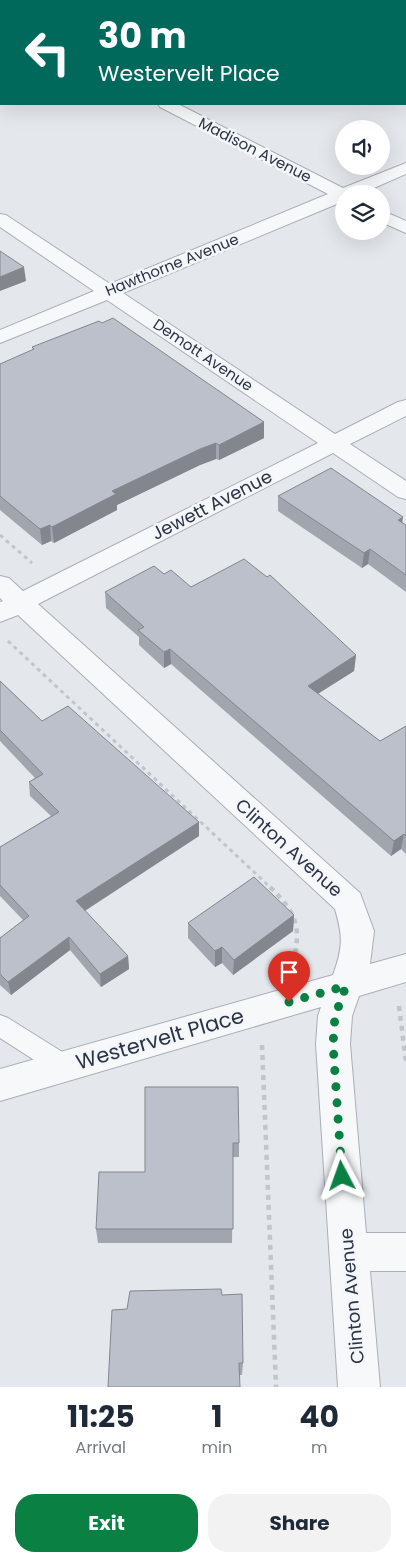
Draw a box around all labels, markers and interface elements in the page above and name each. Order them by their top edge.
text: 30 m [98,11,186,60]
icon: left [15,20,80,85]
text: Westervelt Place [98,58,280,89]
street label: Madison Avenue [195,112,315,187]
map controls [335,120,390,240]
button: sound [335,120,390,175]
button: layers [335,185,390,240]
street label: Hawthorne Avenue [102,228,242,301]
street label: Demott Avenue [149,313,257,396]
street label: Jewett Avenue [147,463,276,546]
street label: Clinton Avenue [230,793,348,903]
pin [268,951,310,1002]
icon: arrive [275,958,303,986]
street label: Westervelt Place [72,1001,247,1076]
position arrow [315,1149,367,1201]
street label: Clinton Avenue [333,1227,370,1365]
text: 11:25 [67,1395,135,1438]
text: 1 [211,1395,223,1438]
text: 40 [299,1395,339,1438]
text: Arrival [76,1436,126,1459]
text: min [202,1436,232,1459]
text: m [311,1436,327,1459]
button: Exit [15,1494,198,1552]
button: Share [208,1494,391,1552]

